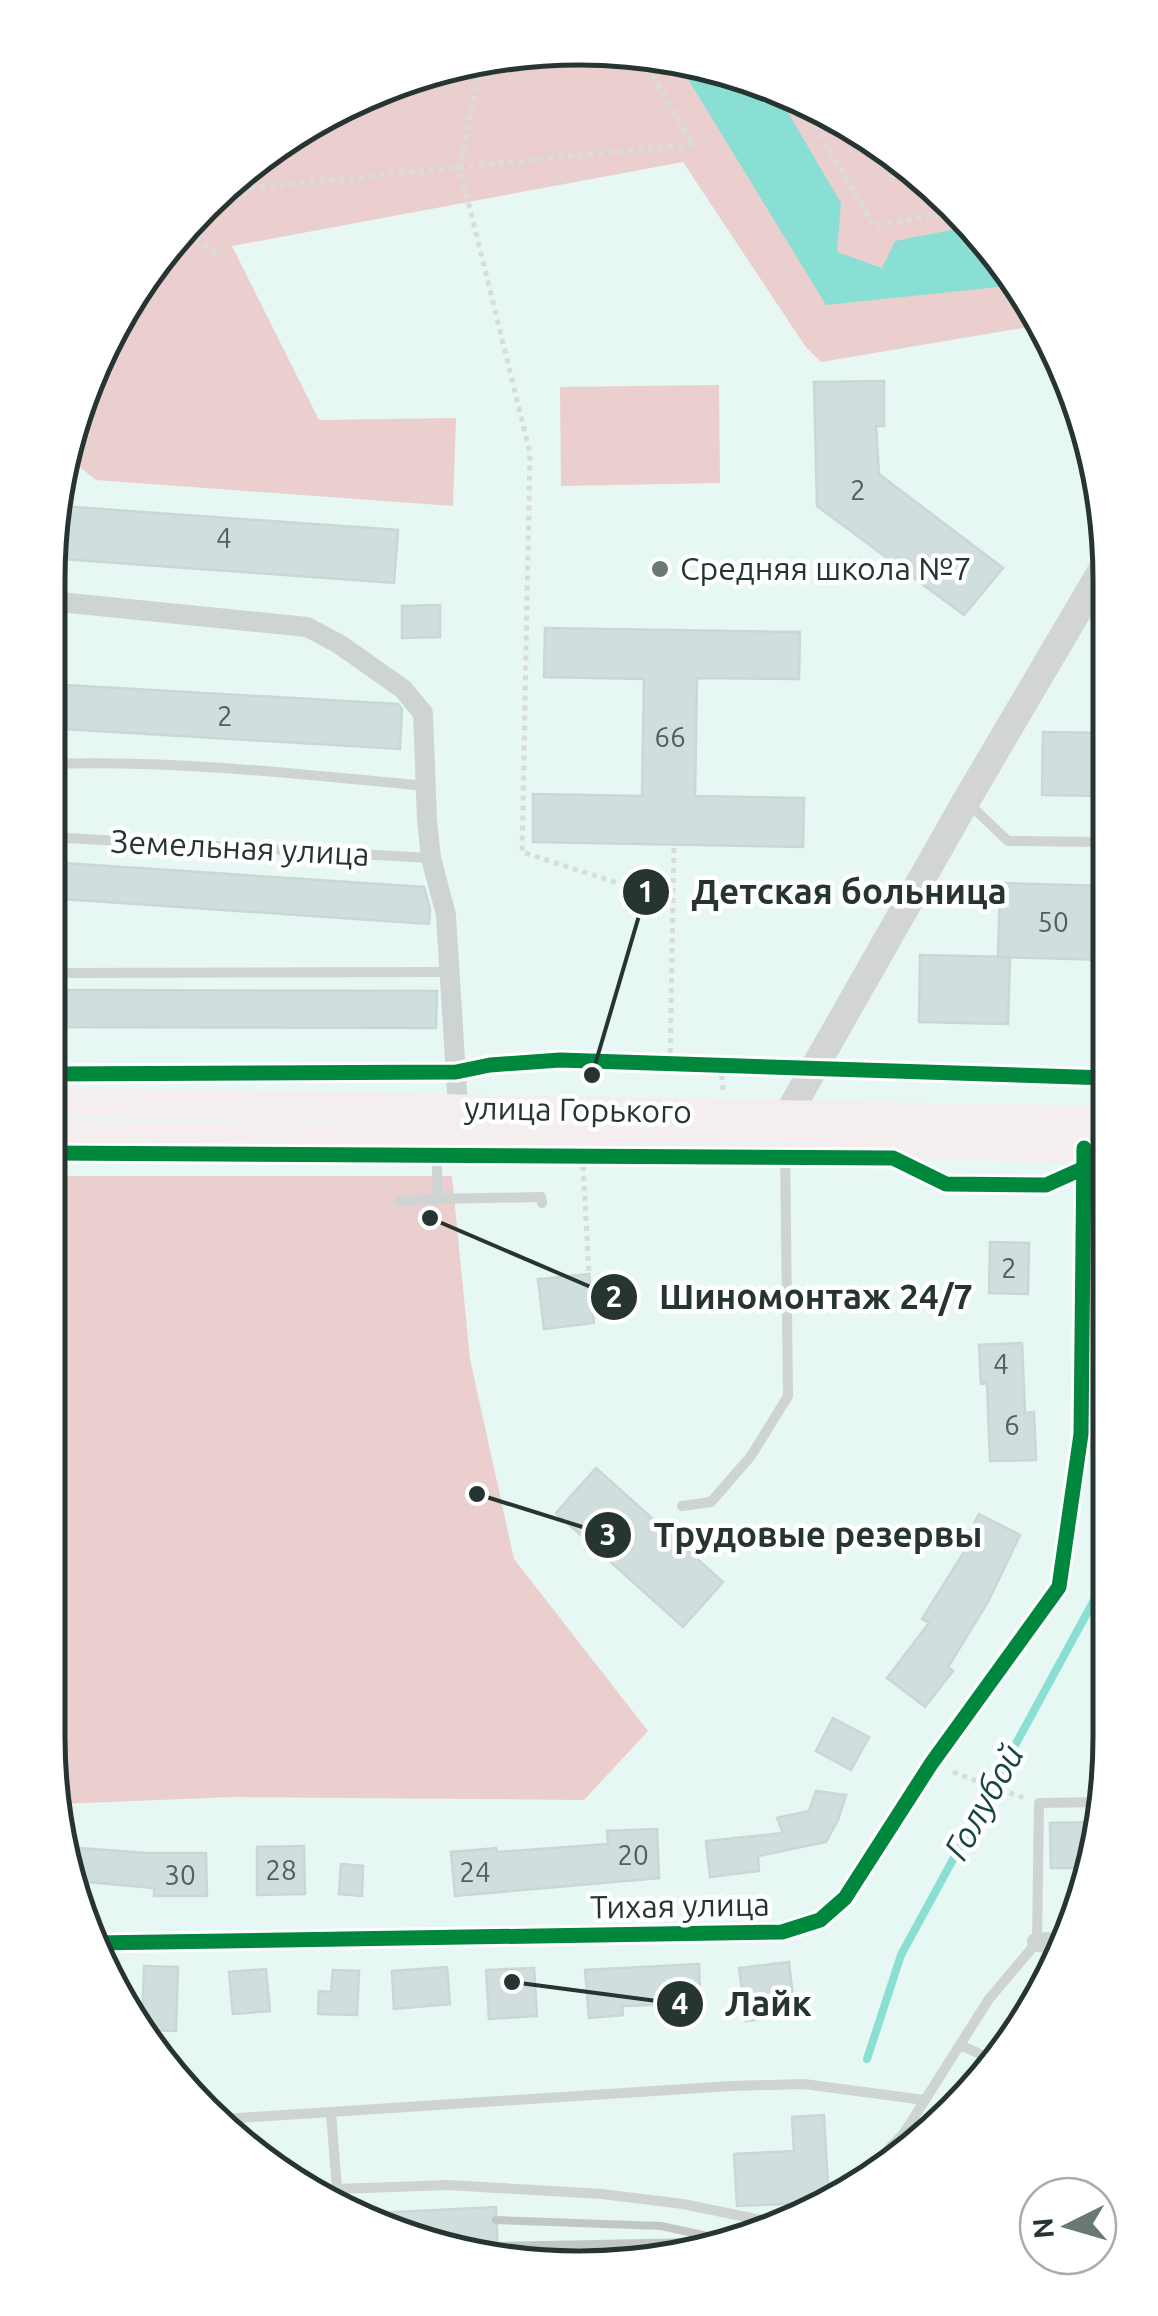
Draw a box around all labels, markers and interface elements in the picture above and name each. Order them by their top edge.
house number: 2 [850,474,866,505]
house number: 4 [216,522,232,553]
place label: Средняя школа №7 [680,550,971,586]
marker: Средняя школа №7 [649,558,671,580]
house number: 2 [217,700,233,731]
house number: 66 [654,721,686,752]
street label: Земельная улица [110,822,370,872]
callout: Детская больница [621,859,1026,924]
text: Детская больница [691,871,1007,911]
text: 1 [638,874,654,908]
house number: 50 [1037,906,1069,937]
street label: улица Горького [464,1089,692,1129]
house number: 2 [1001,1252,1017,1283]
callout: Шиномонтаж 24/7 [589,1264,993,1329]
text: Шиномонтаж 24/7 [659,1276,973,1316]
text: 2 [606,1279,622,1313]
house number: 4 [993,1348,1009,1379]
house number: 6 [1004,1409,1020,1440]
callout: Трудовые резервы [583,1502,1002,1567]
text: Трудовые резервы [654,1514,982,1554]
text: 3 [600,1517,616,1551]
water label: Голубой [935,1737,1031,1866]
house number: 20 [617,1839,649,1870]
house number: 28 [265,1854,297,1885]
house number: 24 [459,1856,491,1887]
house number: 30 [164,1859,196,1890]
street label: Тихая улица [590,1885,770,1925]
callout: Лайк [655,1971,832,2036]
text: Лайк [724,1983,812,2023]
text: 4 [672,1986,688,2020]
north arrow [1018,2176,1118,2276]
text: N [1026,2216,1059,2240]

